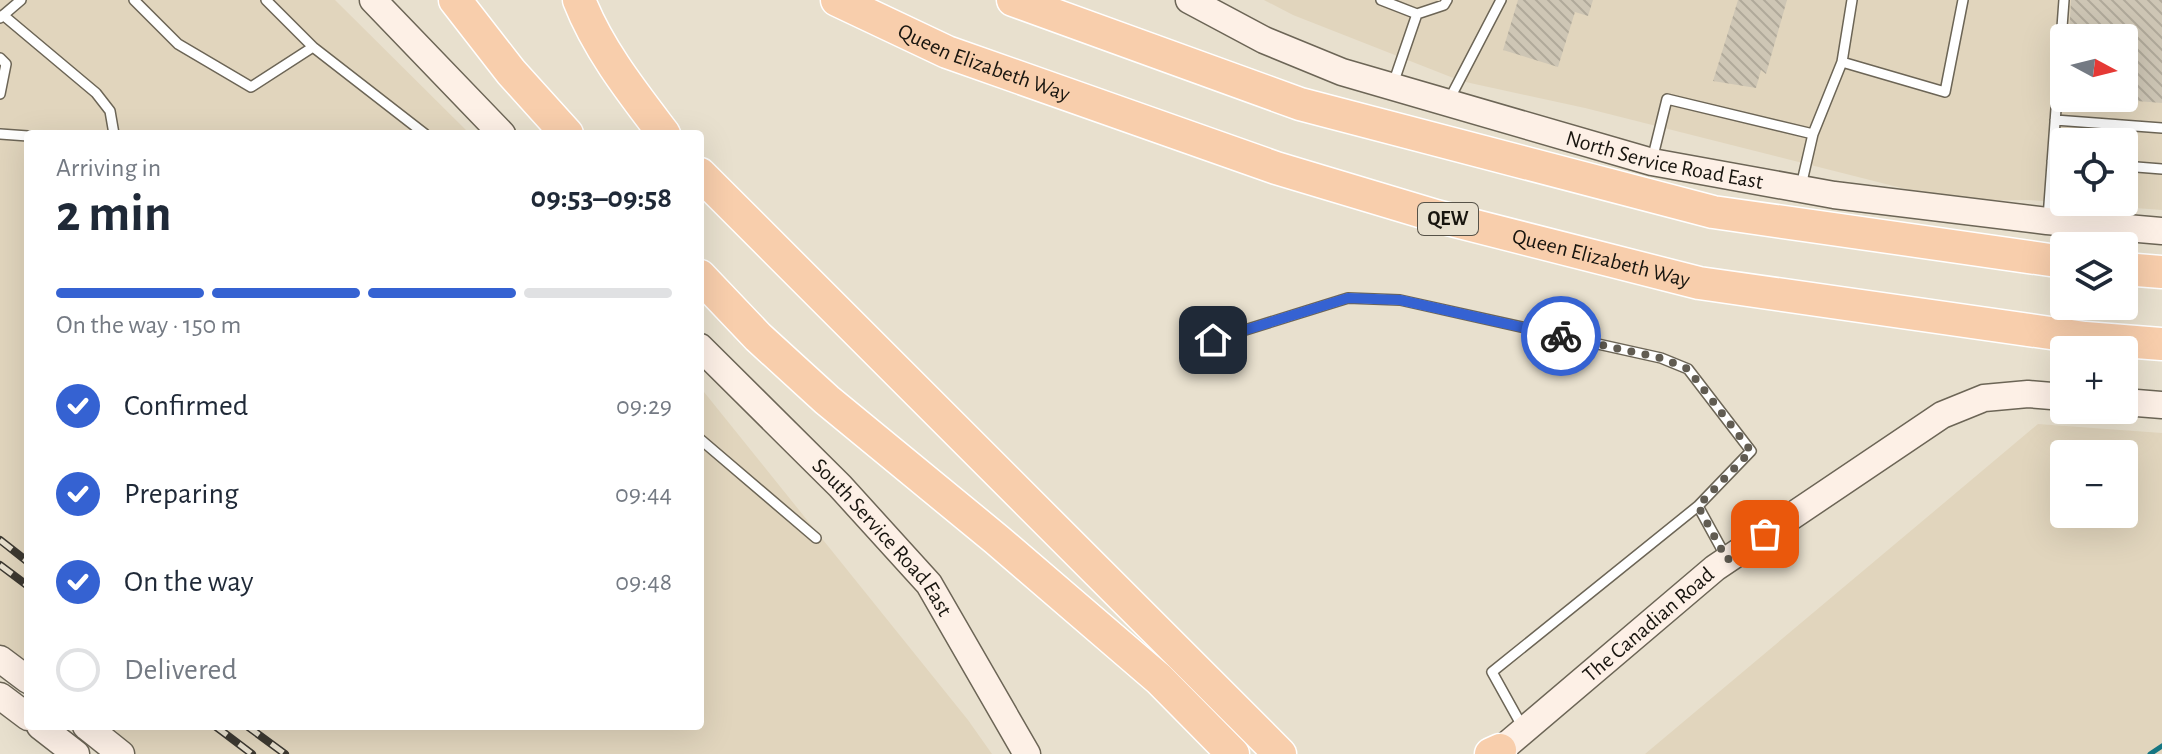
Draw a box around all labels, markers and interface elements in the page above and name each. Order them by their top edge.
street label: Queen Elizabeth Way [894,19,1073,106]
north arrow [2050,24,2138,112]
map controls [2050,24,2138,528]
street label: North Service Road East [1563,127,1765,193]
button: locate [2050,128,2138,216]
text: Arriving in [56,155,161,181]
text: 09:53–09:58 [531,183,672,213]
text: 2 min [56,188,171,240]
road number: QEW [1418,203,1478,235]
street label: Queen Elizabeth Way [1510,225,1693,291]
button: layers [2050,232,2138,320]
courier [1521,296,1601,376]
pin [1179,306,1247,374]
text: On the way · 150 m [56,312,241,338]
icon: bike [1539,314,1583,358]
icon: home [1191,318,1235,362]
button: + [2050,336,2138,424]
icon: check [56,384,100,428]
text: Confirmed [124,391,248,421]
text: 09:29 [616,393,672,419]
button: − [2050,440,2138,528]
street label: South Service Road East [808,454,956,620]
icon: check [56,472,100,516]
text: Preparing [124,479,239,509]
text: 09:44 [615,481,672,507]
pin [1731,500,1799,568]
icon: bag [1743,512,1787,556]
icon: check [56,560,100,604]
street label: The Canadian Road [1579,563,1718,686]
text: On the way [124,567,253,597]
text: 09:48 [615,569,672,595]
text: Delivered [124,655,237,685]

